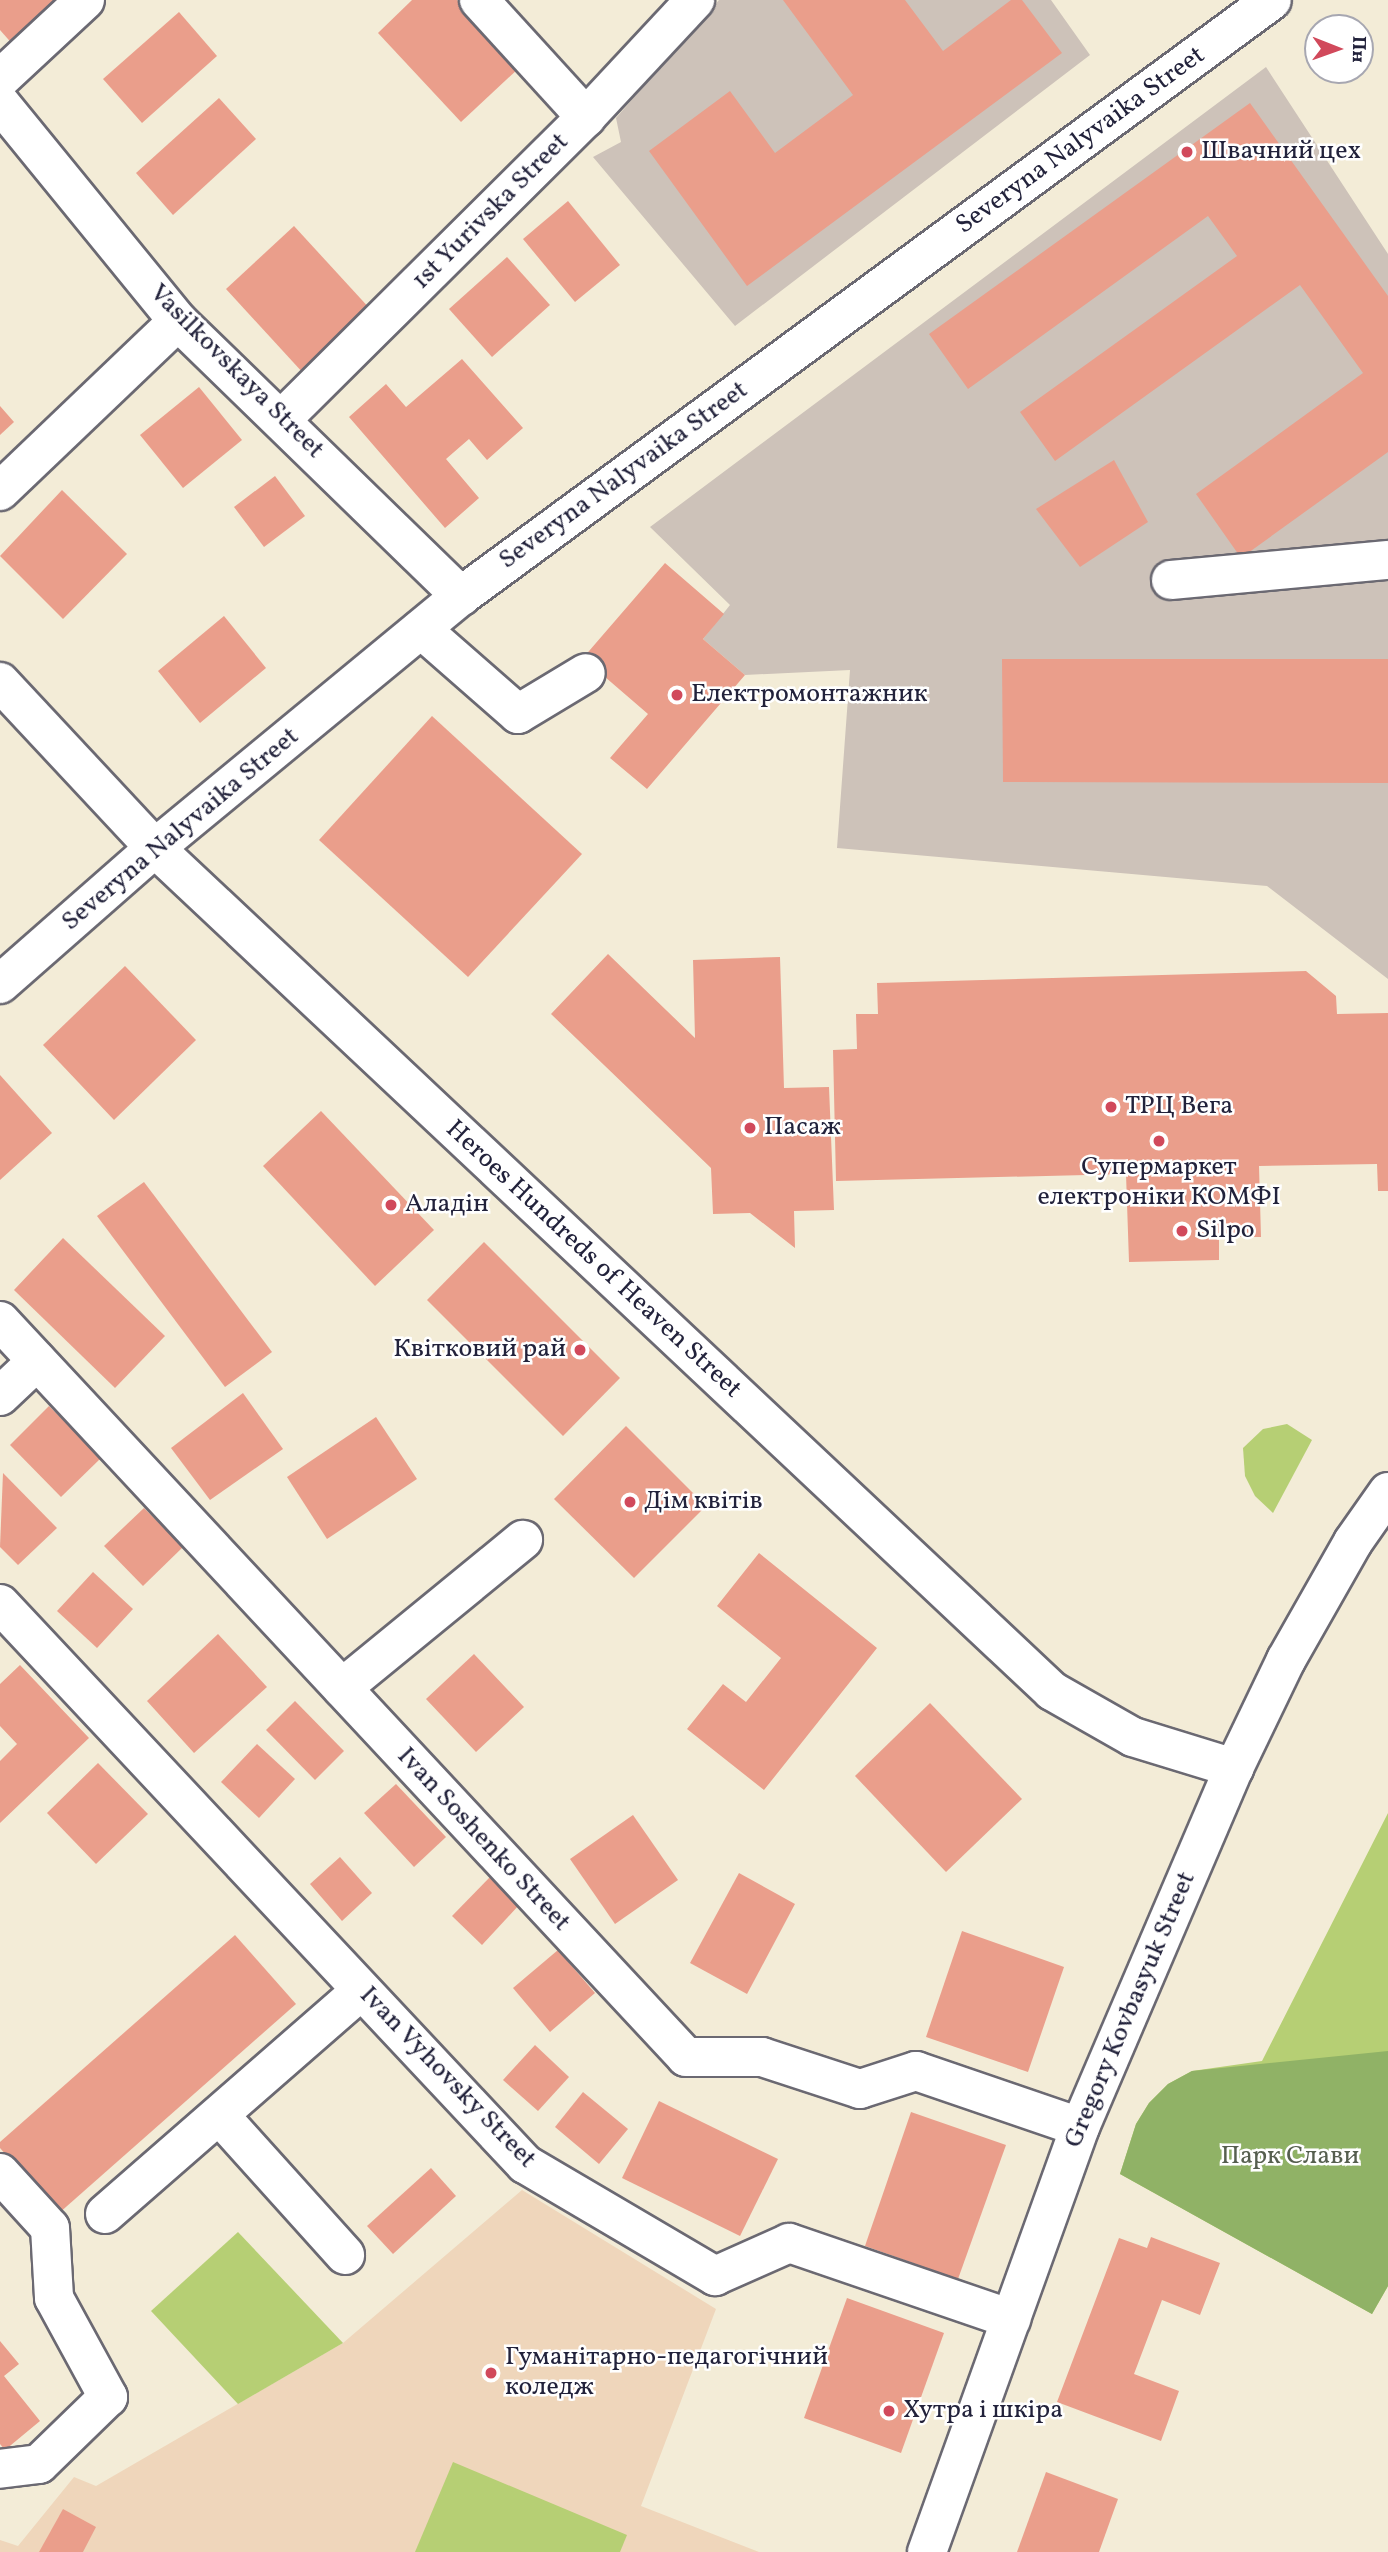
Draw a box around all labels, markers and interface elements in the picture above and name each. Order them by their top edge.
north arrow [1304,14,1374,84]
text: Пн [1345,36,1371,63]
street label: Severyna Nalyvaika Street [951,40,1211,242]
street label: 1st Yurivska Street [406,127,576,297]
place label: Швачний цех [1201,136,1361,168]
marker: Швачний цех [1179,144,1195,160]
street label: Vasilkovskaya Street [142,278,330,466]
street label: Severyna Nalyvaika Street [494,375,754,577]
place label: Електромонтажник [691,679,928,711]
marker: Електромонтажник [669,687,685,703]
street label: Severyna Nalyvaika Street [56,722,306,938]
place label: ТРЦ Вега [1125,1091,1233,1123]
marker: ТРЦ Вега [1103,1099,1119,1115]
place label: Пасаж [764,1112,841,1144]
street label: Heroes Hundreds of Heaven Street [440,1115,746,1405]
marker: Пасаж [742,1120,758,1136]
marker: Супермаркет електроніки КОМФІ [1151,1133,1167,1149]
place label: Супермаркет електроніки КОМФІ [1037,1152,1281,1214]
place label: Аладін [405,1189,489,1221]
marker: Аладін [383,1197,399,1213]
place label: Silpo [1196,1215,1255,1247]
marker: Silpo [1174,1223,1190,1239]
place label: Квітковий рай [393,1334,566,1366]
marker: Квітковий рай [572,1342,588,1358]
place label: Дім квітів [644,1486,763,1518]
marker: Дім квітів [622,1494,638,1510]
street label: Ivan Soshenko Street [390,1742,576,1938]
street label: Gregory Kovbasyuk Street [1059,1867,1203,2153]
street label: Ivan Vyhovsky Street [352,1980,542,2176]
park label: Парк Слави [1221,2141,1359,2173]
place label: Гуманітарно-педагогічний коледж [505,2342,828,2404]
marker: Гуманітарно-педагогічний коледж [483,2365,499,2381]
place label: Хутра і шкіра [903,2395,1063,2427]
marker: Хутра і шкіра [881,2403,897,2419]

